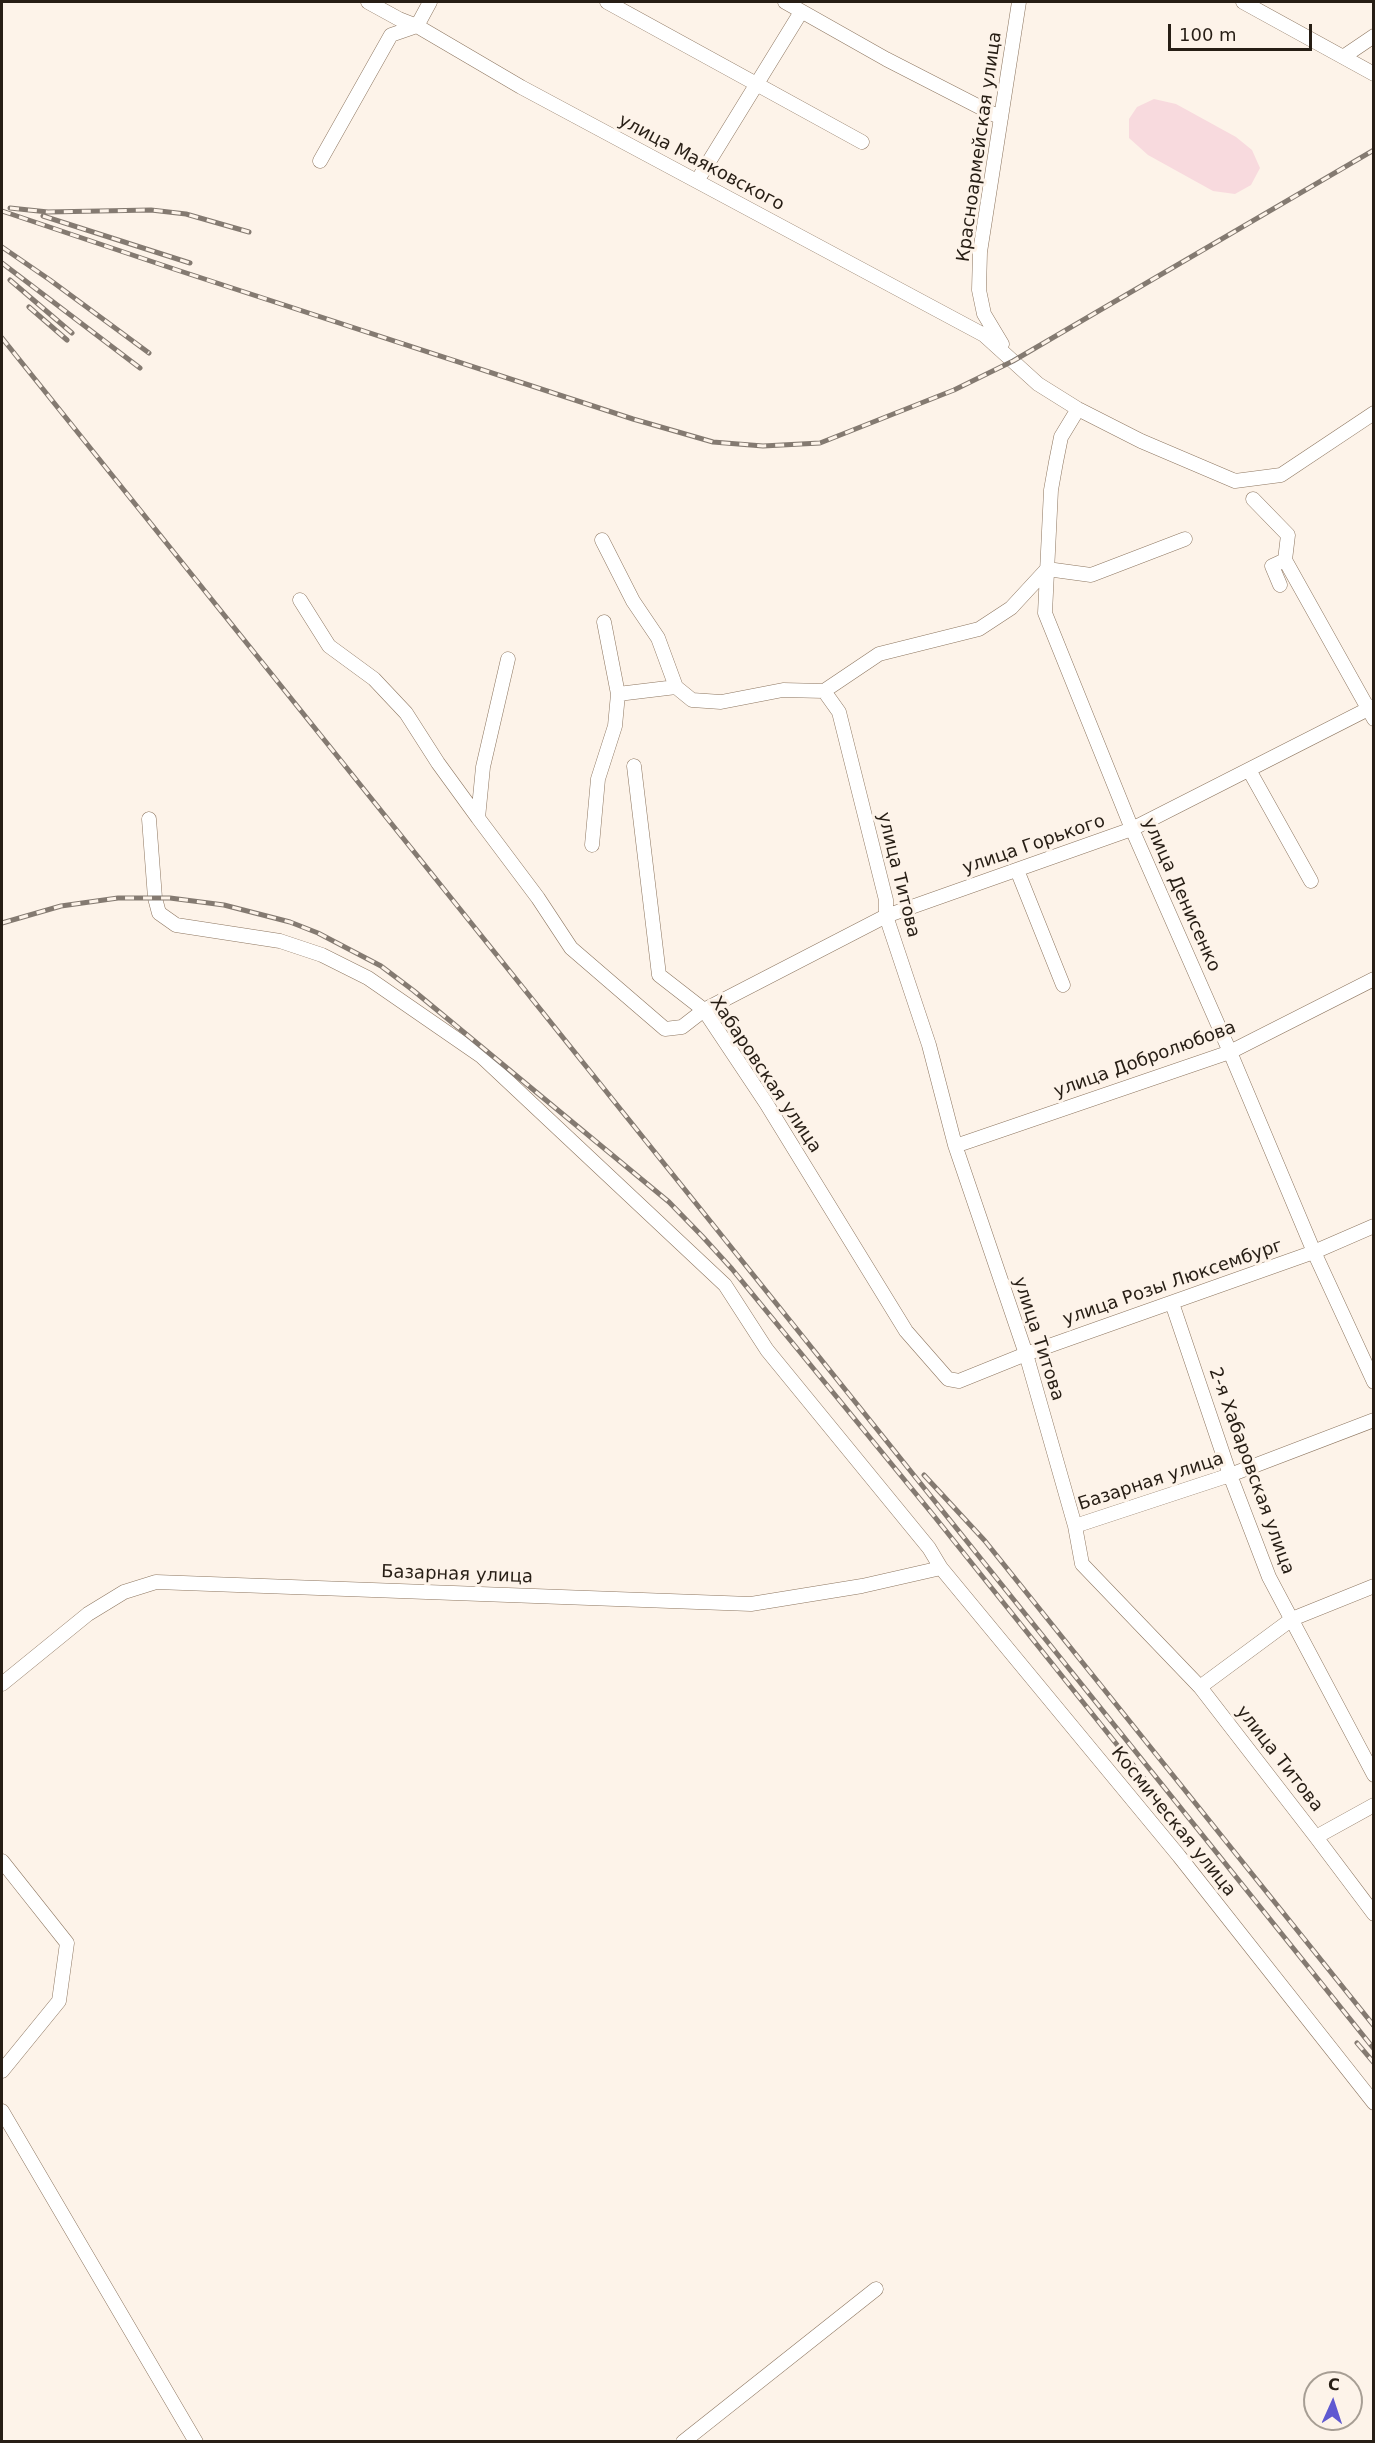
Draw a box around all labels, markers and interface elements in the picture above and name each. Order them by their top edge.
scale bar [1171,12,1315,50]
text: 100 m [1179,24,1237,45]
street label: Красноармейская улица [953,31,1007,263]
street label: улица Маяковского [614,110,788,216]
street label: улица Титова [872,810,924,940]
street label: улица Горького [960,810,1108,880]
street label: улица Денисенко [1137,815,1225,975]
street label: Хабаровская улица [705,993,825,1157]
street label: улица Добролюбова [1051,1017,1239,1103]
street label: улица Розы Люксембург [1060,1235,1286,1331]
street label: улица Титова [1008,1274,1068,1404]
street label: 2-я Хабаровская улица [1203,1365,1299,1577]
street label: Базарная улица [1075,1448,1227,1516]
street label: Базарная улица [381,1562,533,1588]
street label: улица Титова [1231,1702,1327,1816]
street label: Космическая улица [1106,1743,1240,1901]
north arrow [1303,2371,1363,2431]
text: С [1327,2375,1340,2394]

